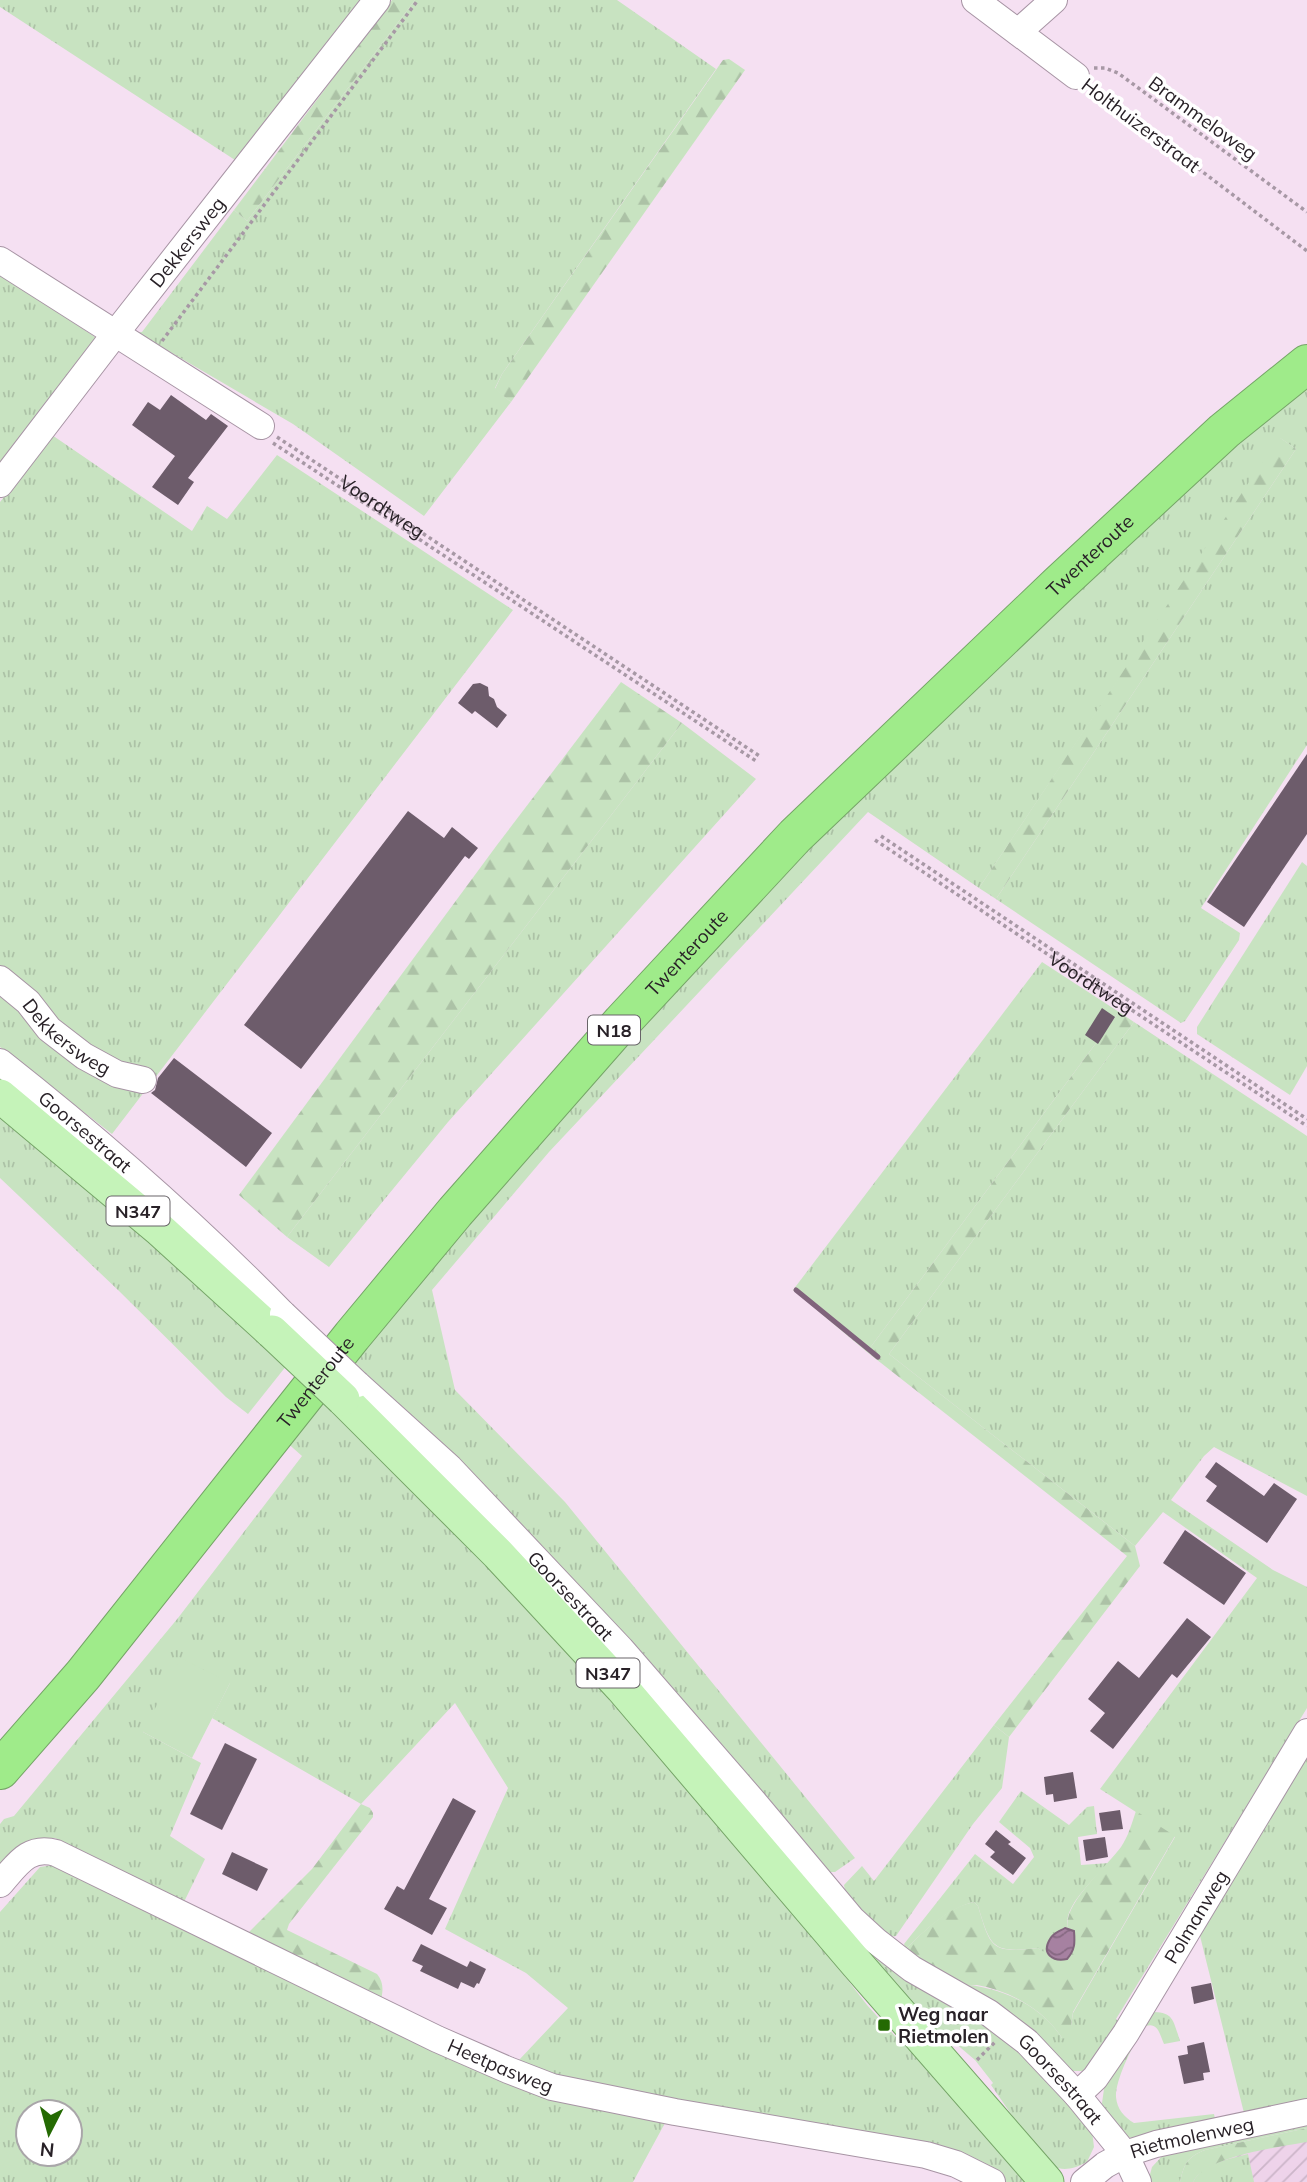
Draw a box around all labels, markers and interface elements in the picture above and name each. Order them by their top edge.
street label: Brammeloweg [1144,71,1262,165]
street label: Holthuizerstraat [1077,73,1205,178]
street label: Dekkersweg [144,192,230,292]
street label: Voordtweg [335,470,429,543]
street label: Twenteroute [1041,509,1138,602]
street label: Twenteroute [640,904,733,1001]
street label: Voordtweg [1044,946,1138,1020]
street label: Dekkersweg [18,993,115,1080]
road number: N18 [588,1015,640,1044]
street label: Goorsestraat [34,1086,137,1178]
road number: N347 [106,1196,170,1226]
street label: Twenteroute [272,1331,359,1433]
street label: Goorsestraat [523,1546,619,1646]
road number: N347 [576,1658,640,1688]
street label: Polmanweg [1159,1866,1233,1968]
place label: Weg naar Rietmolen [898,2002,989,2048]
marker: Weg naar Rietmolen [876,2017,892,2033]
street label: Goorsestraat [1014,2028,1108,2129]
street label: Heetpasweg [444,2033,557,2098]
north arrow [14,2098,84,2168]
street label: Rietmolenweg [1127,2112,1256,2164]
text: N [39,2137,56,2163]

